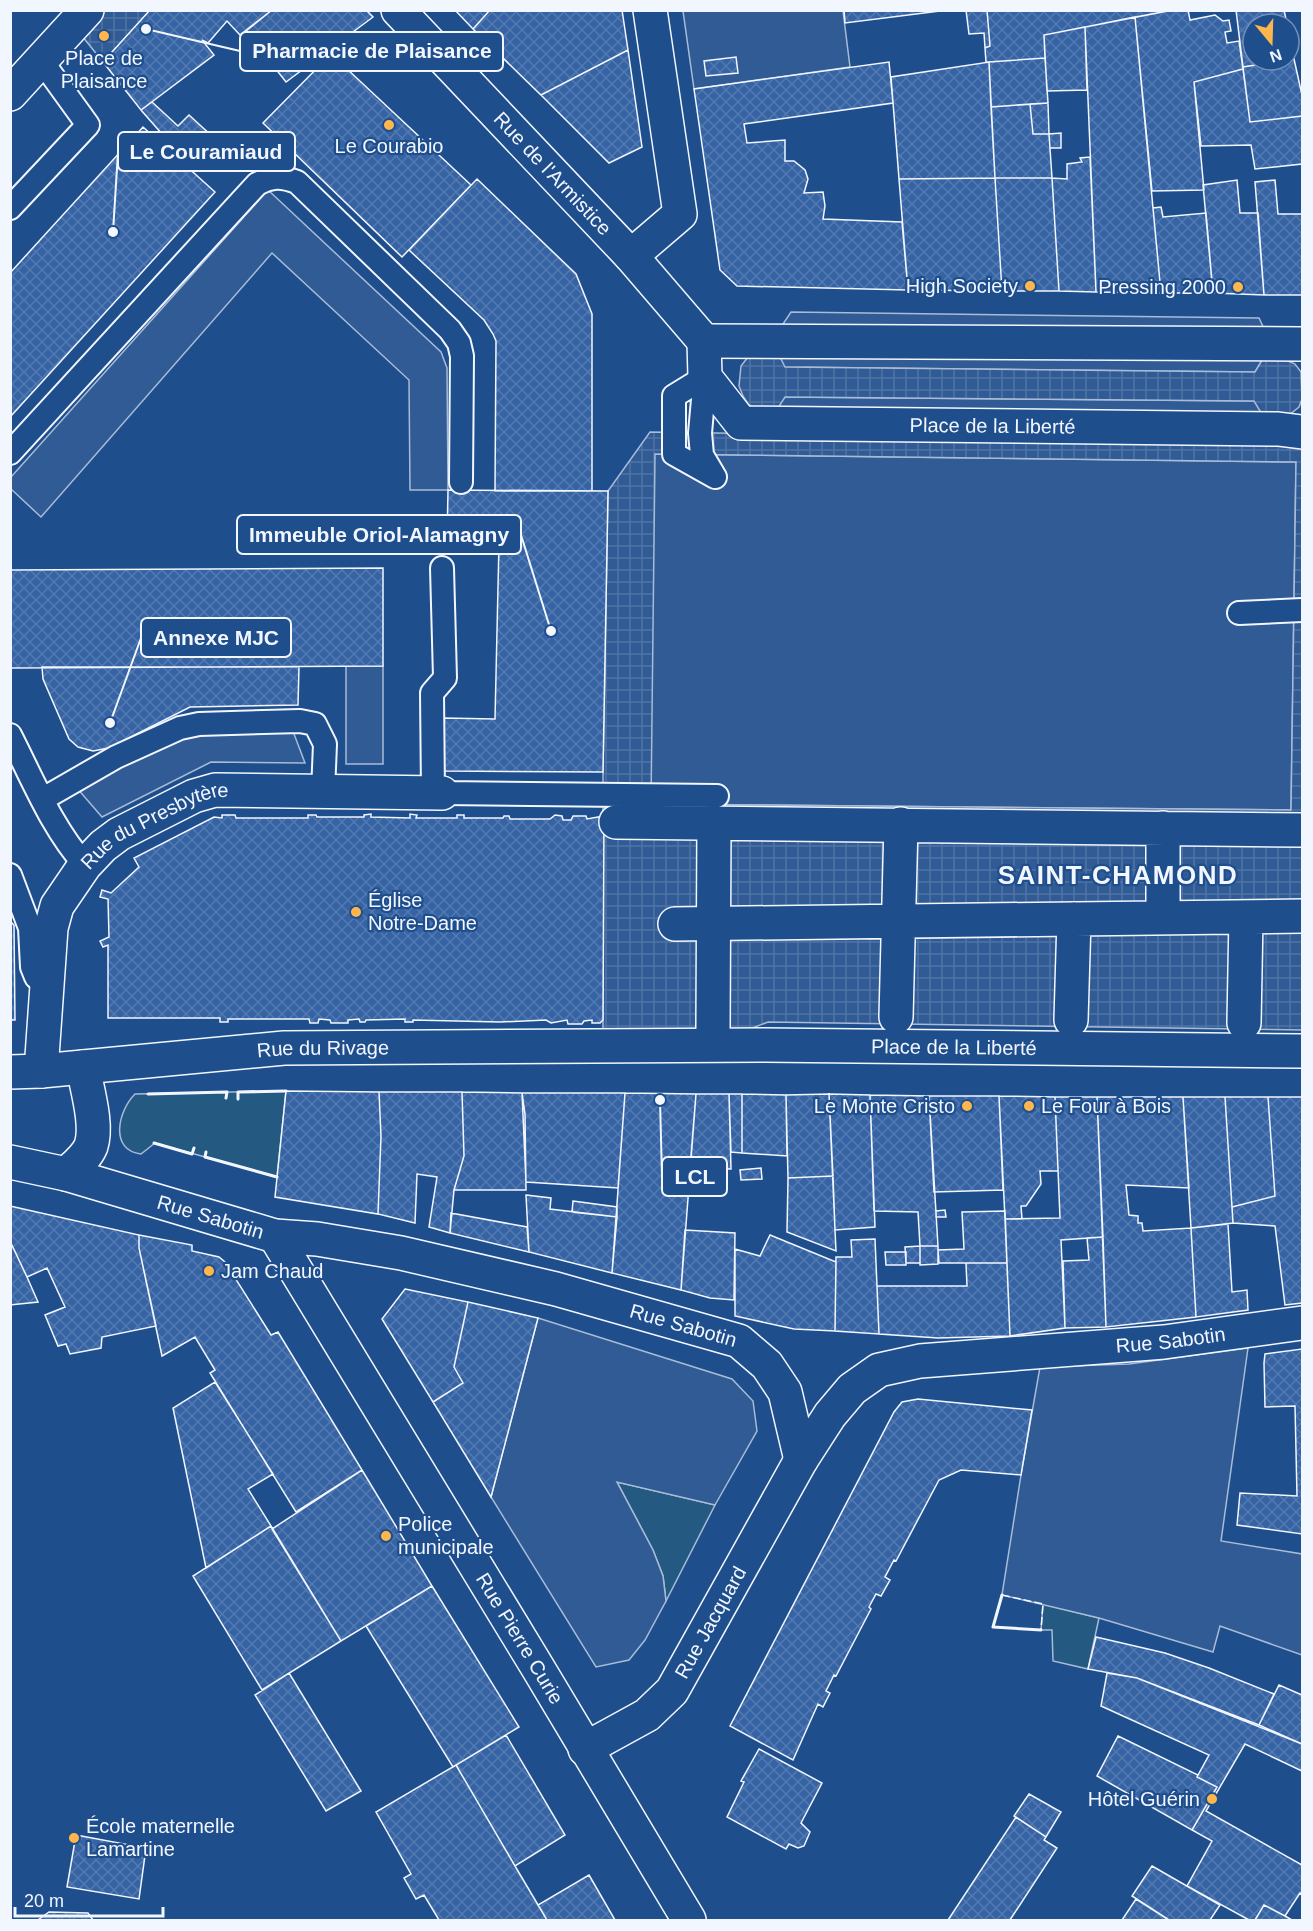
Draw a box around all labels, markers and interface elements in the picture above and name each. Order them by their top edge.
north arrow [1241,12,1301,72]
marker: Place de Plaisance [97,29,111,43]
callout: Pharmacie de Plaisance [240,32,503,71]
text: Pharmacie de Plaisance [252,39,492,62]
text: N [1267,46,1284,66]
place label: Place de Plaisance [61,47,147,92]
street label: Rue de l'Armistice [490,107,616,239]
marker: Le Courabio [382,118,396,132]
callout: Le Couramiaud [118,132,295,171]
place label: Le Courabio [335,135,443,157]
text: Le Couramiaud [130,140,282,163]
place label: High Society [906,275,1018,297]
place label: Pressing 2000 [1098,276,1226,298]
marker: High Society [1023,279,1037,293]
marker: Pressing 2000 [1231,280,1245,294]
street label: Place de la Liberté [910,414,1076,438]
callout: Immeuble Oriol-Alamagny [237,515,521,554]
text: Immeuble Oriol-Alamagny [249,523,509,546]
callout: Annexe MJC [141,618,291,657]
text: Annexe MJC [153,626,279,649]
street label: Rue du Presbytère [76,779,229,873]
district label: SAINT-CHAMOND [998,860,1238,890]
place label: Église Notre-Dame [368,889,477,934]
marker: Église Notre-Dame [349,905,363,919]
street label: Place de la Liberté [871,1035,1037,1059]
street label: Rue du Rivage [256,1036,389,1062]
place label: Le Monte Cristo [814,1095,955,1117]
place label: Le Four à Bois [1041,1095,1171,1117]
marker: Le Monte Cristo [960,1099,974,1113]
marker: Le Four à Bois [1022,1099,1036,1113]
callout: LCL [662,1157,727,1196]
text: LCL [675,1165,716,1188]
street label: Rue Sabotin [155,1191,266,1243]
place label: Jam Chaud [221,1260,323,1282]
marker: Jam Chaud [202,1264,216,1278]
street label: Rue Sabotin [627,1300,739,1351]
street label: Rue Sabotin [1115,1323,1227,1357]
place label: Police municipale [398,1513,494,1558]
marker: Police municipale [379,1529,393,1543]
street label: Rue Jacquard [670,1563,750,1682]
street label: Rue Pierre Curie [472,1569,568,1708]
place label: Hôtel Guérin [1088,1788,1200,1810]
marker: Hôtel Guérin [1205,1792,1219,1806]
place label: École maternelle Lamartine [86,1815,235,1860]
marker: École maternelle Lamartine [67,1831,81,1845]
scale bar [15,1880,164,1918]
text: 20 m [24,1891,64,1911]

